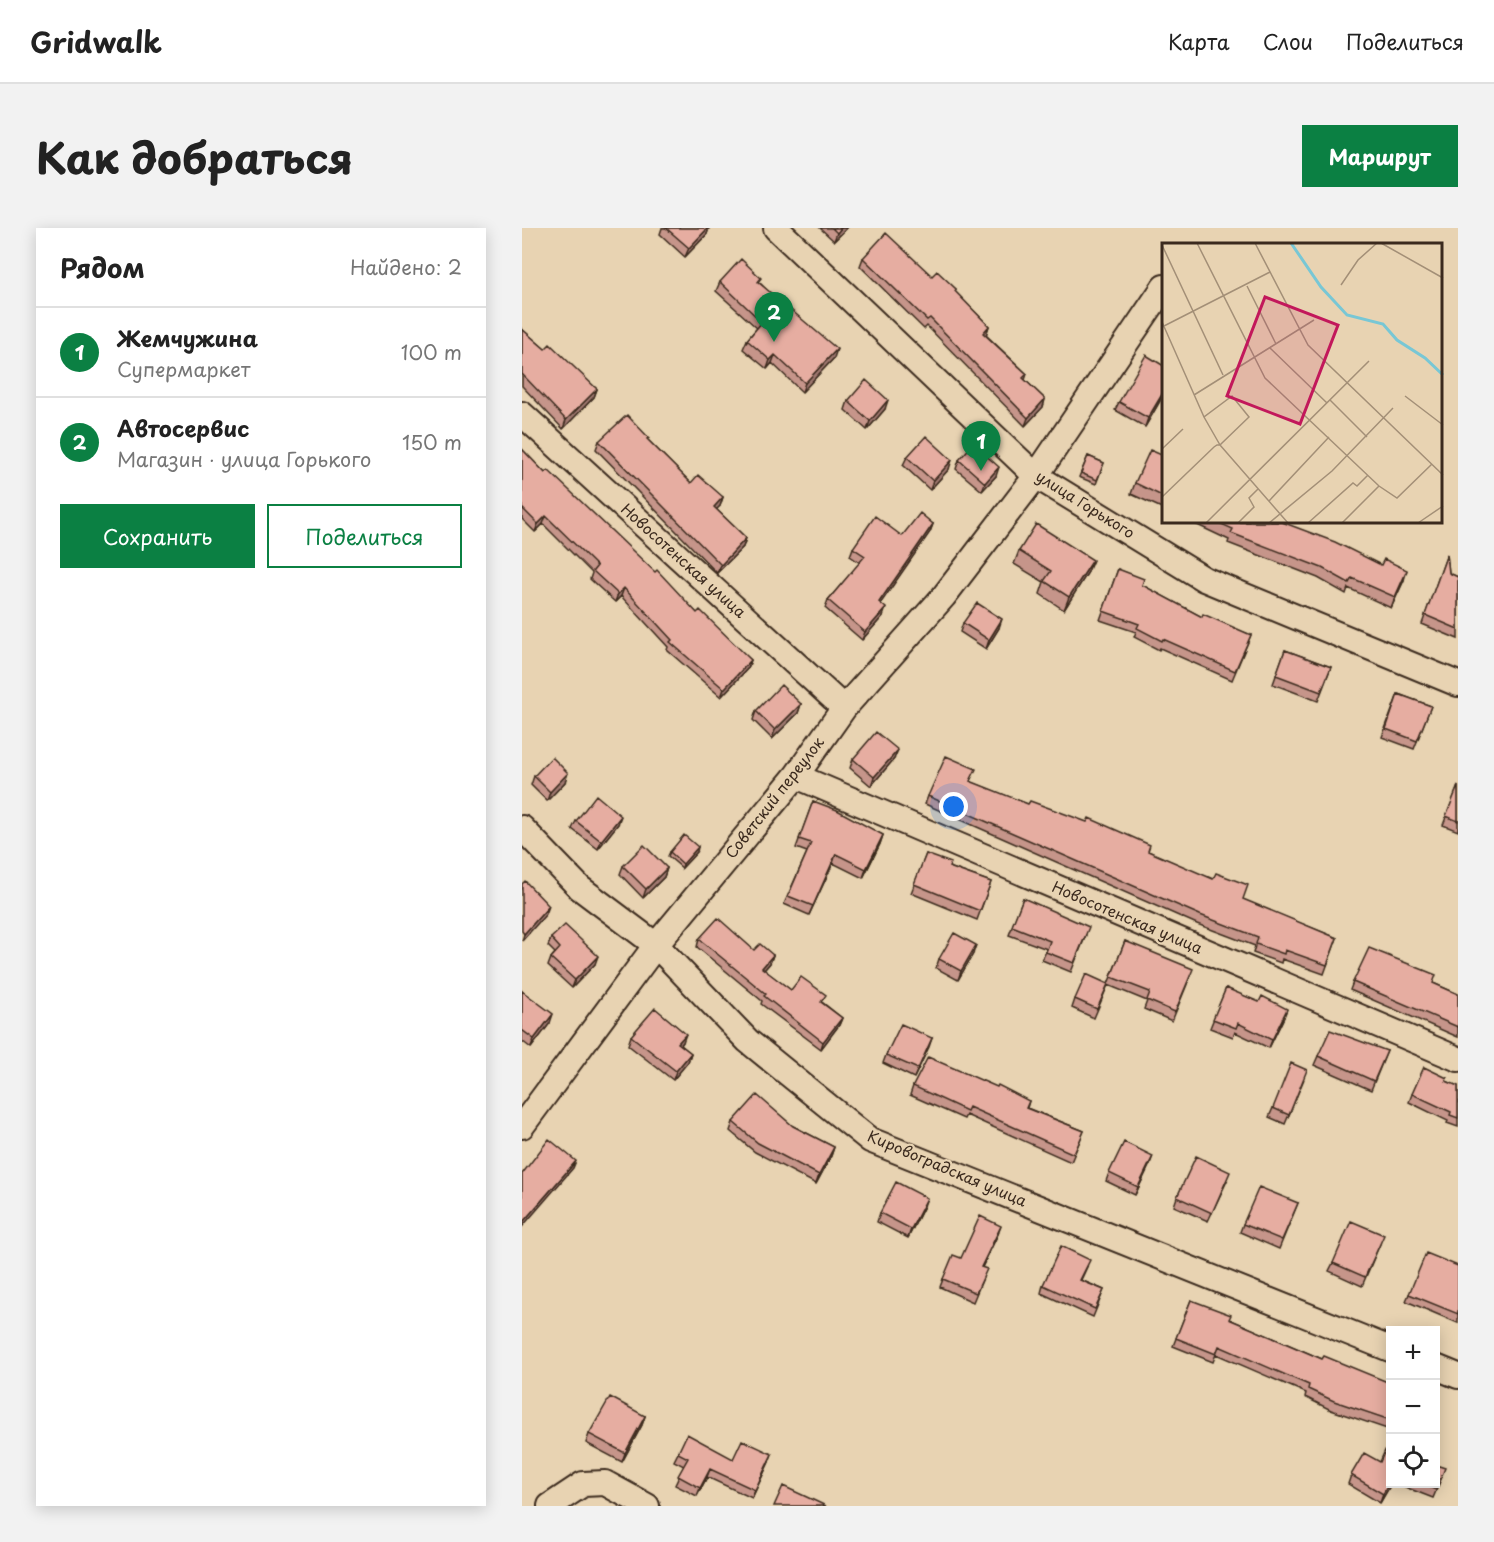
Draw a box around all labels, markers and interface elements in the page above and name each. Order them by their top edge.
text: Gridwalk [30,20,162,63]
text: Карта [1168,25,1230,57]
text: Слои [1263,25,1313,57]
text: Поделиться [1346,25,1464,57]
text: Как добраться [36,125,353,188]
button: Маршрут [1302,125,1458,187]
inset map [1162,243,1443,524]
text: Рядом [60,248,145,287]
text: Найдено: 2 [350,252,462,282]
pin: 2 [754,292,794,342]
text: Жемчужина [117,321,258,354]
text: 1 [75,337,84,367]
text: 100 m [401,337,462,367]
text: Супермаркет [117,354,250,384]
text: Автосервис [117,411,249,444]
pin: 1 [962,422,1000,471]
text: 2 [72,427,87,457]
text: 150 m [402,427,462,457]
text: Магазин · улица Горького [117,444,371,474]
street label: улица Горького [1032,464,1140,543]
street label: Новосотенская улица [616,497,752,623]
button: Сохранить [60,504,255,568]
button: Поделиться [267,504,462,568]
street label: Советский переулок [719,731,829,863]
your location [939,792,968,821]
street label: Новосотенская улица [1049,874,1207,959]
street label: Кировоградская улица [864,1124,1031,1212]
map controls [1386,1326,1440,1488]
button: + [1386,1326,1440,1380]
button: − [1386,1380,1440,1434]
button: locate [1386,1434,1440,1488]

